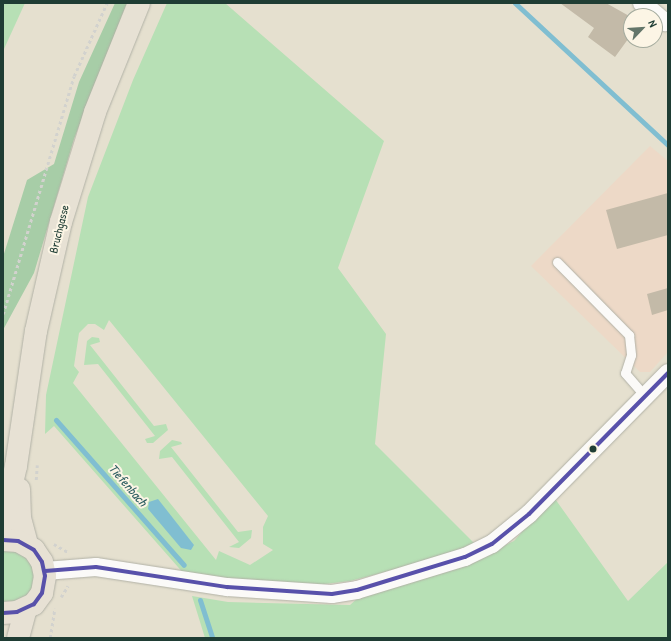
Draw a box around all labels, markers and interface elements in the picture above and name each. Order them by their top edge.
north arrow [623,8,663,48]
text: N [645,18,661,29]
street label: Bruchgasse [46,203,72,255]
unlabelled marker [588,444,598,454]
water label: Tiefenbach [105,461,151,509]

